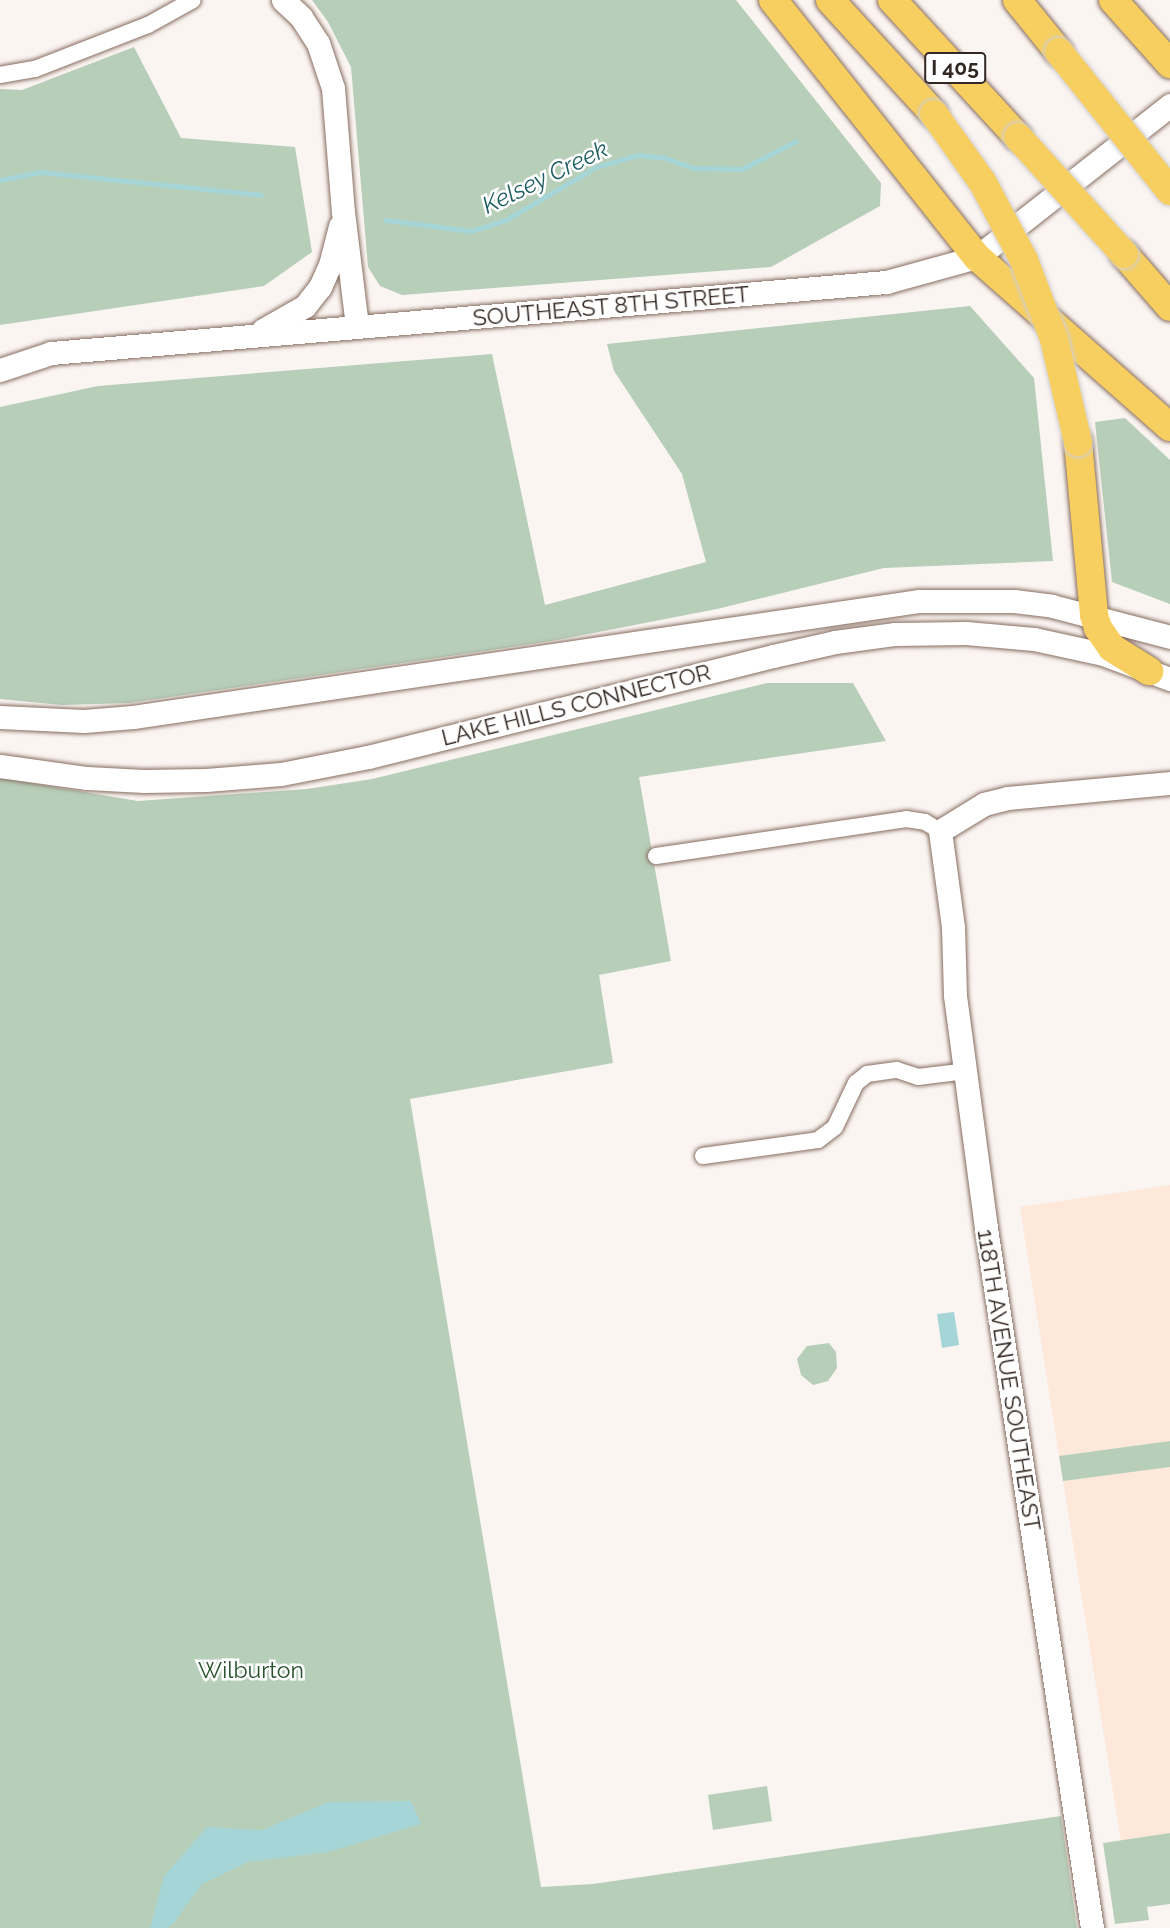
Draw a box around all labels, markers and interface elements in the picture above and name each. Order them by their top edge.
road number: I 405 [923,50,986,86]
water label: Kelsey Creek [477,134,613,220]
street label: SOUTHEAST 8TH STREET [471,280,751,332]
street label: LAKE HILLS CONNECTOR [439,658,713,752]
street label: 118TH AVENUE SOUTHEAST [971,1227,1047,1533]
park label: Wilburton [198,1656,304,1684]

